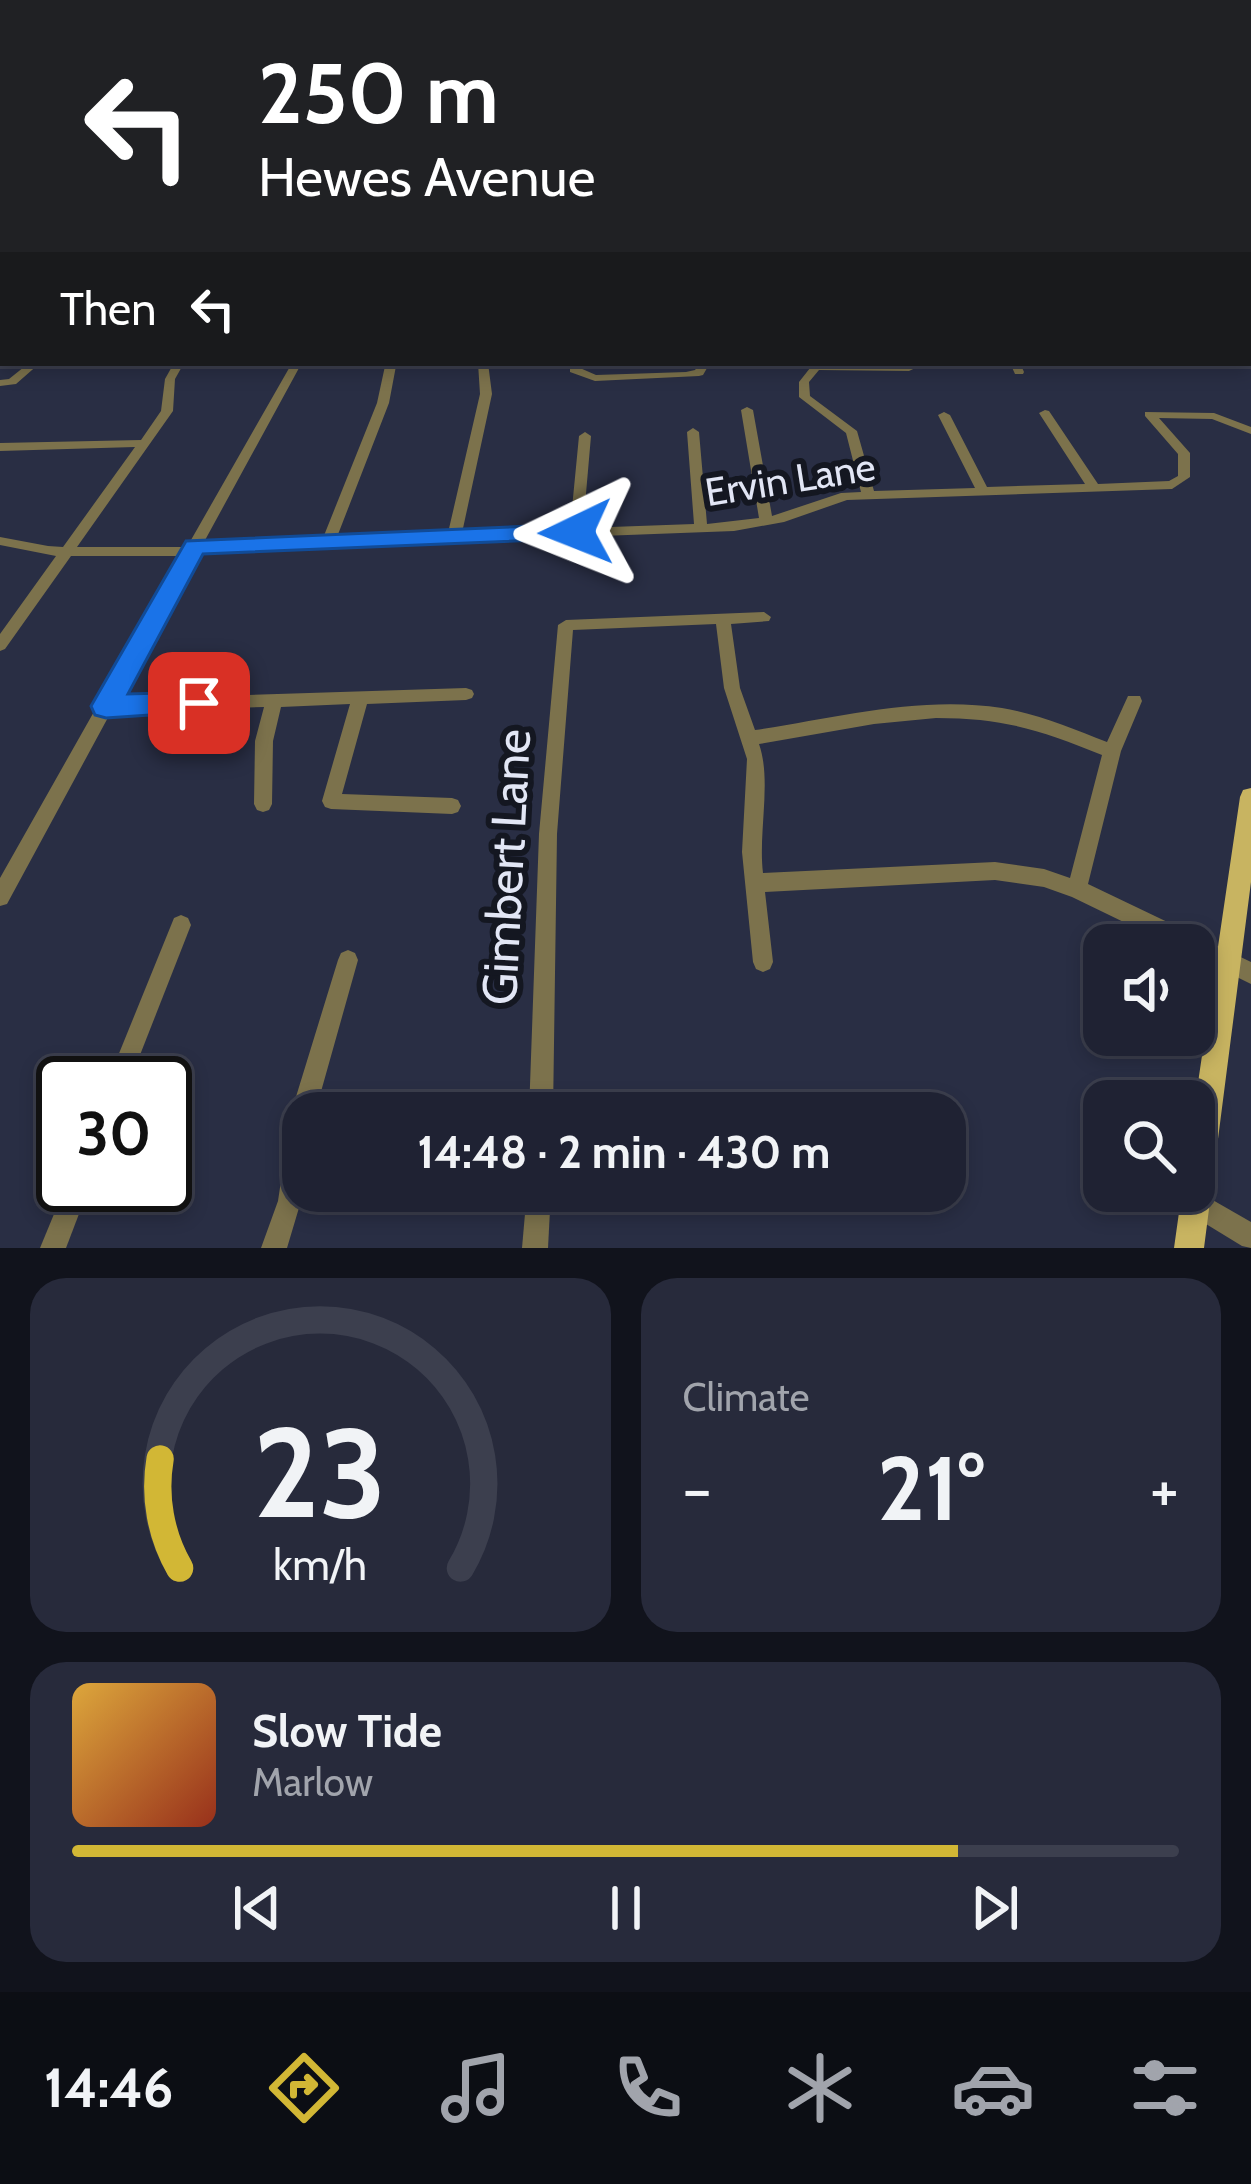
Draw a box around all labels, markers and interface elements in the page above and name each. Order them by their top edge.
text: 250 m [258,42,499,144]
icon: left [60,48,216,204]
text: Hewes Avenue [258,144,595,210]
icon: left [180,276,246,342]
text: Then [60,282,156,336]
street label: Ervin Lane [701,442,879,516]
position arrow [513,469,639,595]
pin [148,652,250,754]
icon: arrive [166,670,232,736]
street label: Gimbert Lane [470,728,542,1006]
map controls [1083,924,1215,1212]
button: sound [1083,924,1215,1056]
speed limit sign: 30 [36,1056,192,1212]
button: search [1083,1080,1215,1212]
text: 14:48 · 2 min · 430 m [418,1125,830,1179]
text: Climate [683,1373,809,1421]
text: 23 [254,1397,387,1548]
text: 21° [877,1433,984,1543]
text: − [683,1448,712,1529]
text: + [1150,1448,1179,1529]
text: km/h [273,1539,367,1591]
text: Slow Tide [252,1704,442,1758]
text: Marlow [252,1758,373,1806]
icon: previous [224,1875,290,1941]
icon: pause [593,1875,659,1941]
icon: next [962,1875,1028,1941]
icon: directions [262,2046,346,2130]
icon: music [434,2046,518,2130]
icon: phone [606,2046,690,2130]
icon: climate [778,2046,862,2130]
icon: car [951,2046,1035,2130]
icon: filters [1123,2046,1207,2130]
text: 14:46 [44,2055,173,2121]

